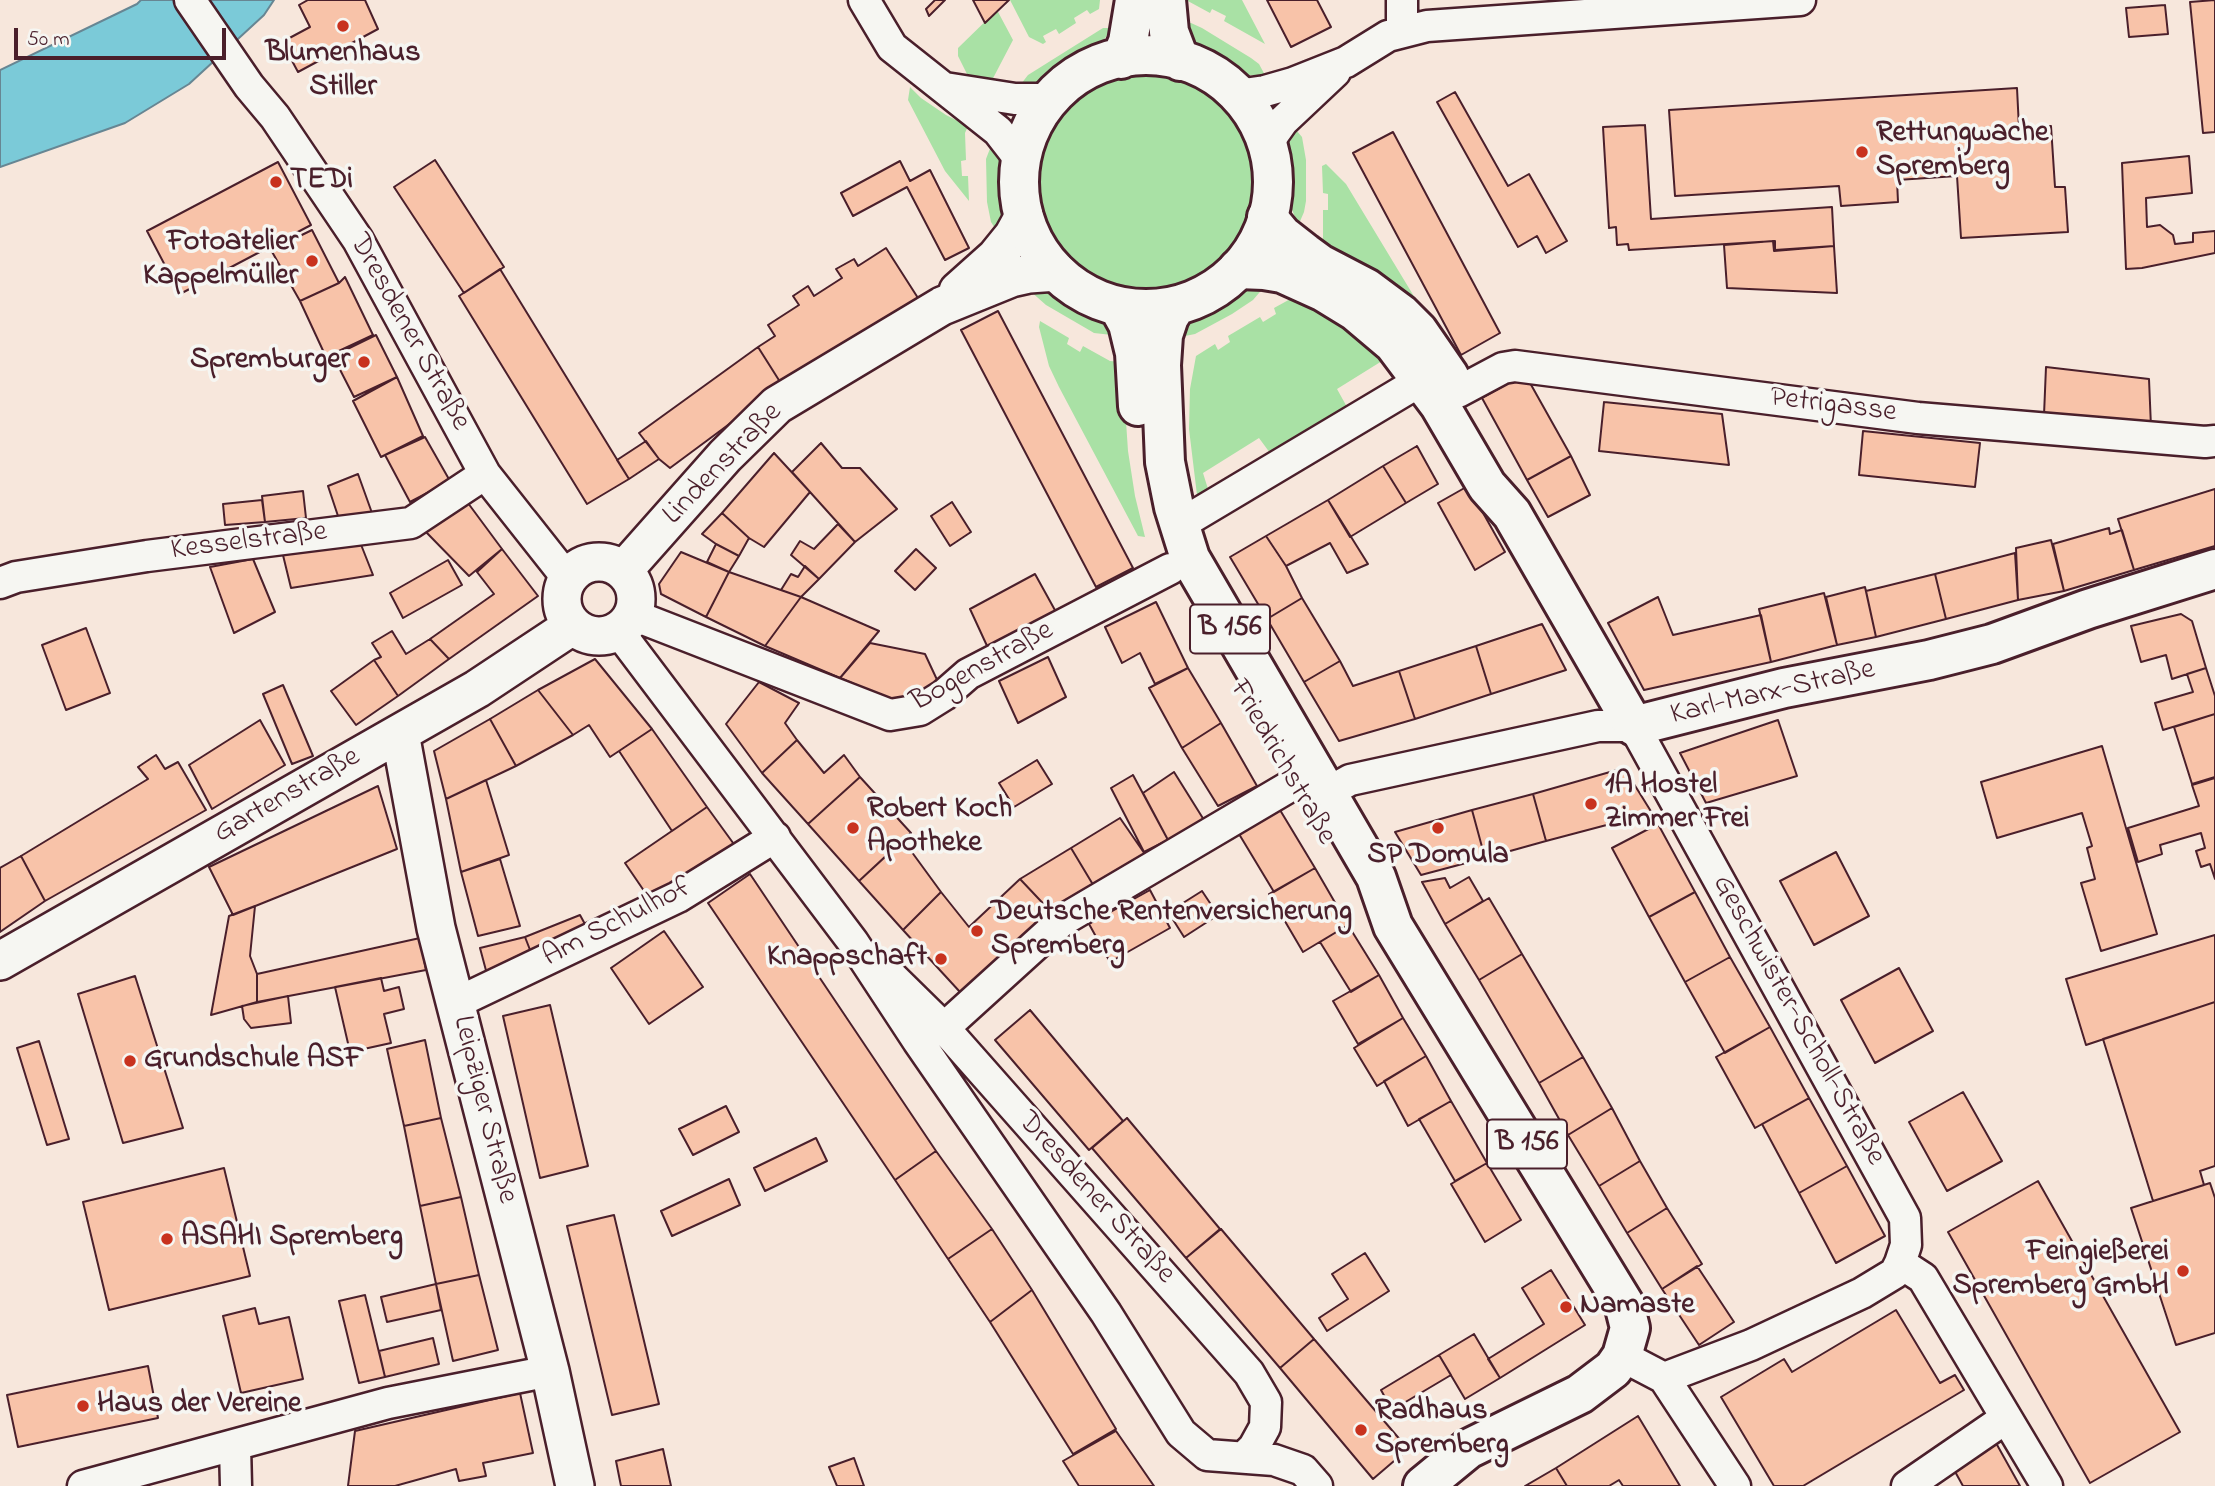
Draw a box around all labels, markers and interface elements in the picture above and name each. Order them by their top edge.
scale bar [18,14,229,58]
marker: Blumenhaus Stiller [335,18,351,34]
text: 50 m [27,25,70,55]
place label: Blumenhaus Stiller [266,37,420,107]
place label: Rettungwache Spremberg [1876,117,2048,188]
marker: Rettungwache Spremberg [1854,144,1870,160]
place label: TEDi [290,164,353,200]
marker: TEDi [268,174,284,190]
place label: Fotoatelier Kappelmüller [143,226,298,296]
street label: Dresdener Straße [339,228,477,438]
marker: Fotoatelier Kappelmüller [304,253,320,269]
place label: Spremburger [190,344,350,380]
marker: Spremburger [356,354,372,370]
street label: Petrigasse [1768,381,1898,433]
street label: Lindenstraße [657,396,791,534]
street label: Kesselstraße [169,516,329,570]
road number: B 156 [1190,604,1270,654]
street label: Bogenstraße [905,614,1061,722]
street label: Karl-Marx-Straße [1667,653,1879,735]
street label: Friedrichstraße [1219,674,1343,852]
street label: Gartenstraße [209,741,367,853]
place label: 1A Hostel Zimmer Frei [1605,769,1749,840]
place label: Robert Koch Apotheke [867,793,1012,864]
marker: 1A Hostel Zimmer Frei [1583,796,1599,812]
marker: Robert Koch Apotheke [845,820,861,836]
marker: SP Domula [1430,820,1446,836]
place label: SP Domula [1367,839,1509,875]
street label: Geschwister-Scholl-Straße [1702,870,1892,1172]
street label: Am Schulhof [538,871,698,977]
place label: Deutsche Rentenversicherung Spremberg [991,896,1352,967]
marker: Deutsche Rentenversicherung Spremberg [969,923,985,939]
place label: Knappschaft [767,941,927,977]
marker: Knappschaft [933,951,949,967]
street label: Leipziger Straße [442,1013,524,1207]
place label: Grundschule ASF [144,1043,364,1079]
marker: Grundschule ASF [122,1053,138,1069]
street label: Dresdener Straße [1008,1105,1182,1293]
road number: B 156 [1487,1120,1567,1168]
place label: ASAHI Spremberg [181,1221,403,1257]
marker: ASAHI Spremberg [159,1231,175,1247]
place label: Feingießerei Spremberg GmbH [1952,1236,2169,1306]
marker: Feingießerei Spremberg GmbH [2175,1263,2191,1279]
place label: Namaste [1580,1289,1695,1325]
marker: Namaste [1558,1299,1574,1315]
place label: Haus der Vereine [97,1388,301,1424]
place label: Radhaus Spremberg [1375,1395,1509,1466]
marker: Haus der Vereine [75,1398,91,1414]
marker: Radhaus Spremberg [1353,1422,1369,1438]

